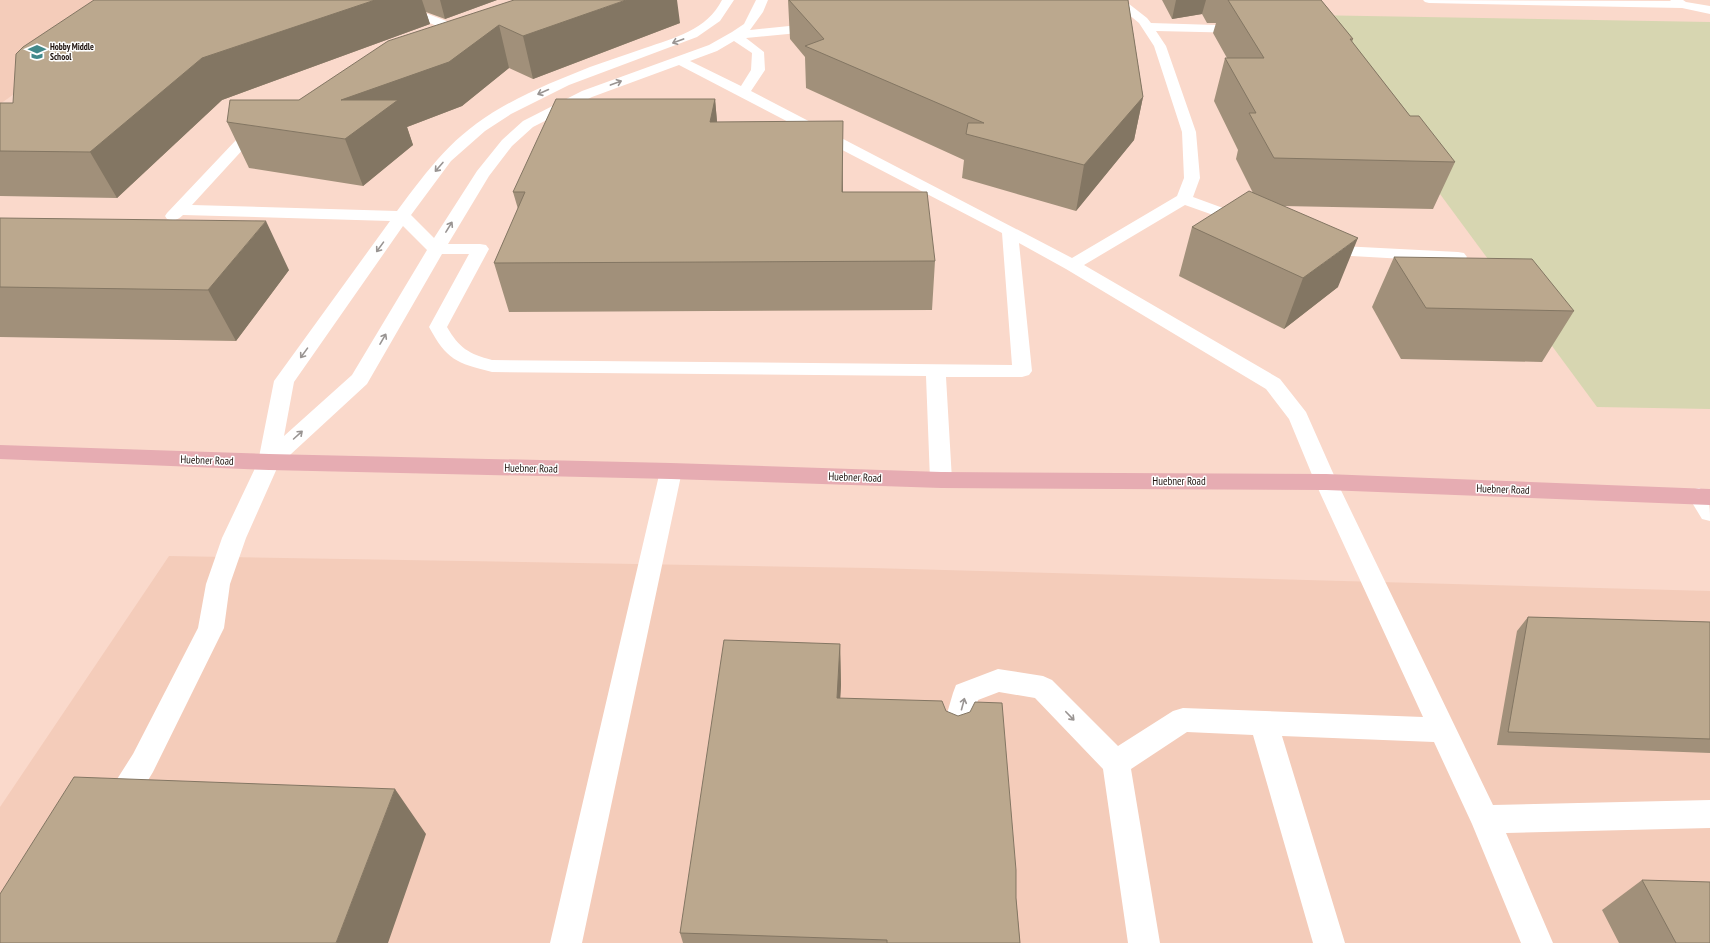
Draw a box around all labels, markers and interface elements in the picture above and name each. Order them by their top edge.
one-way arrow [672,37,684,45]
place label: Hobby Middle School [50,41,94,62]
school or university icon: Hobby Middle School [27,42,47,62]
one-way arrow [610,79,622,87]
one-way arrow [538,89,550,96]
one-way arrow [434,161,443,172]
one-way arrow [445,222,453,233]
one-way arrow [376,242,384,253]
one-way arrow [380,333,388,345]
one-way arrow [300,347,308,358]
one-way arrow [293,431,303,440]
street label: Huebner Road [180,452,234,468]
street label: Huebner Road [504,461,558,475]
street label: Huebner Road [828,469,882,485]
street label: Huebner Road [1152,474,1206,488]
street label: Huebner Road [1476,481,1530,497]
one-way arrow [960,697,967,710]
one-way arrow [1065,711,1075,721]

